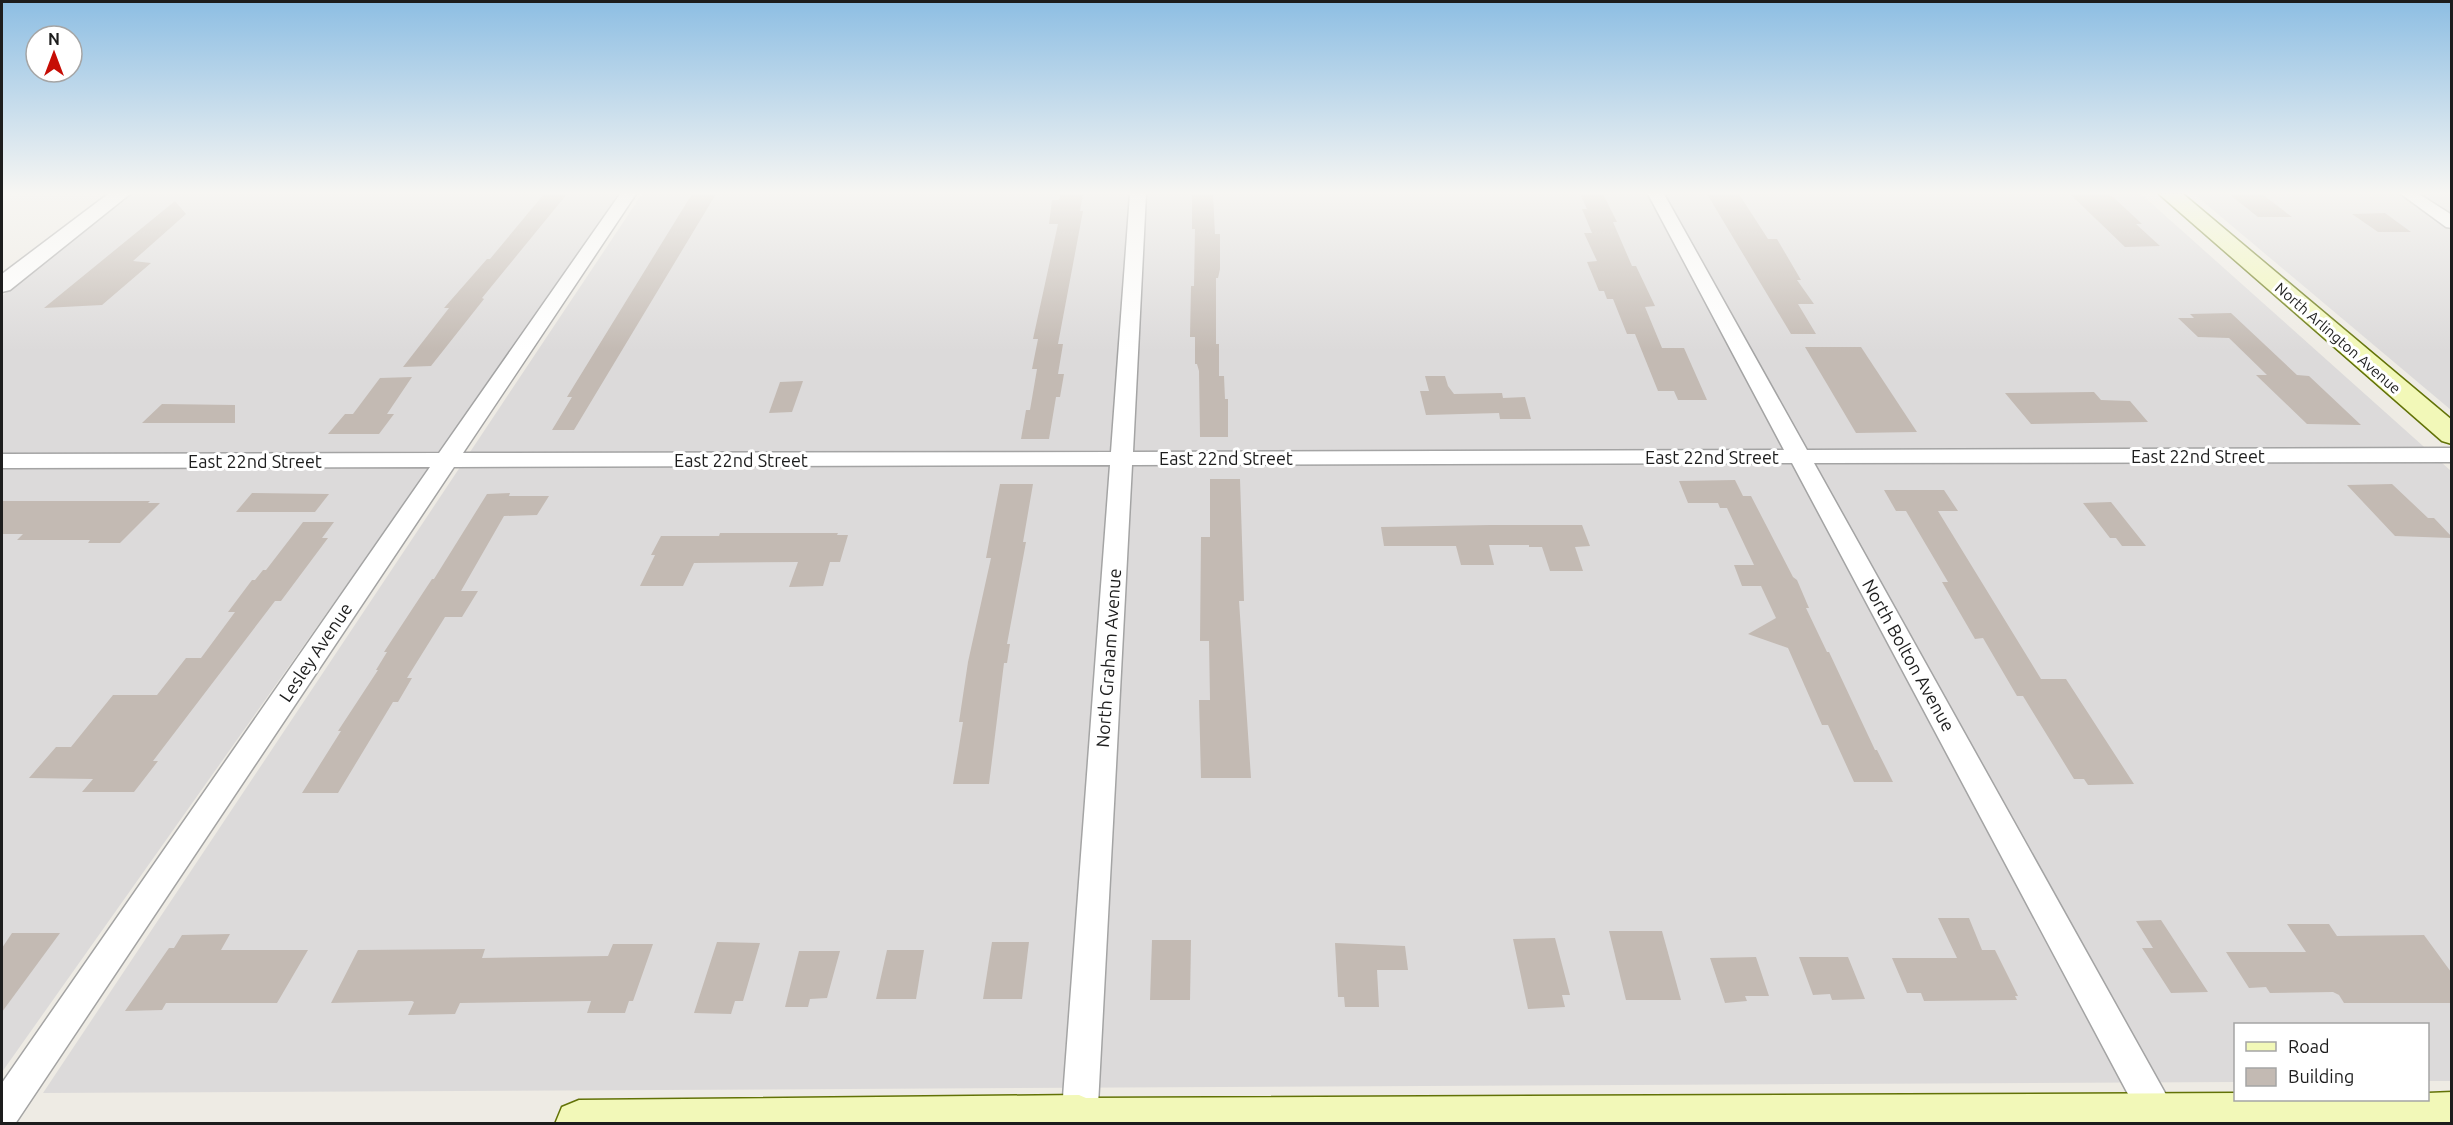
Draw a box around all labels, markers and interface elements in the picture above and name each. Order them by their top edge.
north arrow [24,24,84,84]
text: N [48,30,60,48]
street label: North Arlington Avenue [2272,279,2404,397]
street label: East 22nd Street [2131,446,2265,466]
street label: East 22nd Street [1645,447,1779,467]
street label: East 22nd Street [1159,448,1293,468]
street label: East 22nd Street [674,450,808,470]
street label: East 22nd Street [188,451,322,471]
street label: North Graham Avenue [1092,568,1124,748]
street label: North Bolton Avenue [1859,575,1959,735]
street label: Lesley Avenue [275,599,355,705]
legend [2234,1023,2429,1101]
text: Road [2288,1036,2330,1056]
text: Building [2288,1066,2354,1086]

